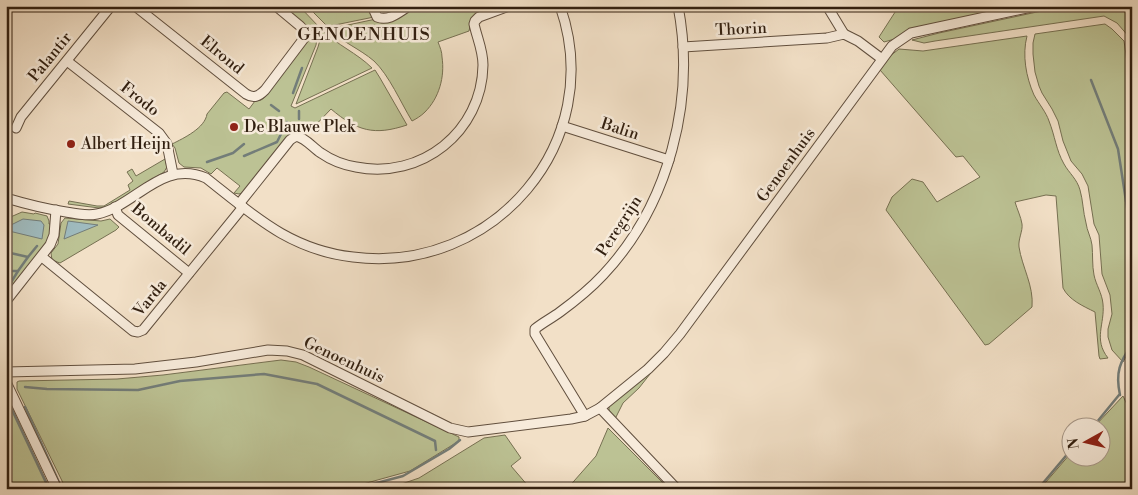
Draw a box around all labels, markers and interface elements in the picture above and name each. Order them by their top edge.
street label: Thorin [715,18,768,40]
district label: GENOENHUIS [297,23,431,46]
street label: Palantir [24,28,76,86]
street label: Elrond [196,31,248,79]
street label: Frodo [116,78,164,120]
street label: Balin [597,113,642,145]
place label: De Blauwe Plek [244,117,357,137]
marker: De Blauwe Plek [228,121,240,133]
street label: Genoenhuis [752,124,820,206]
place label: Albert Heijn [80,134,171,154]
marker: Albert Heijn [65,138,77,150]
street label: Peregrijn [592,191,646,260]
street label: Bombadil [127,198,195,260]
street label: Varda [128,275,172,321]
street label: Genoenhuis [300,333,388,387]
north arrow [1060,418,1110,468]
text: N [1064,437,1084,450]

